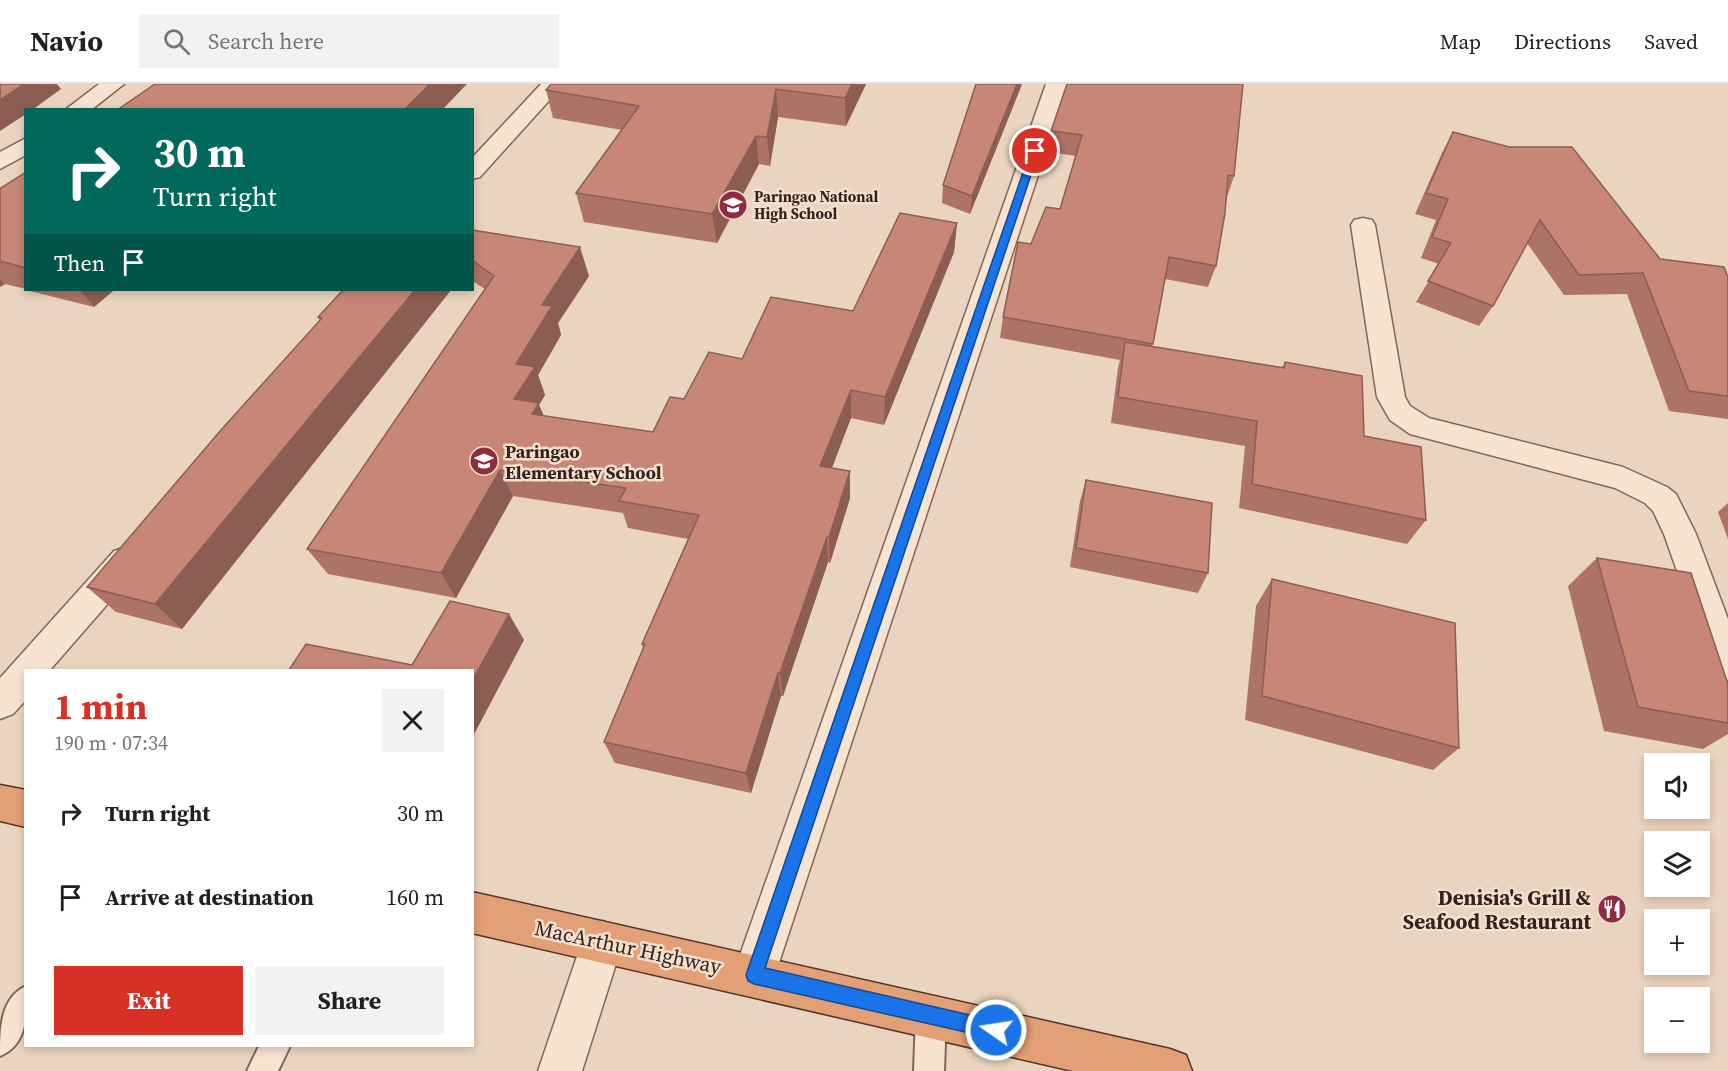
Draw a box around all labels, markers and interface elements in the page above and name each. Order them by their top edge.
search box [139,14,559,68]
text: Navio [30,22,103,60]
icon: search [160,25,193,58]
text: Search here [208,26,324,56]
text: Map [1440,27,1481,56]
text: Directions [1514,27,1611,56]
text: Saved [1644,27,1698,56]
text: 30 m [153,123,246,181]
pin [1009,125,1060,176]
icon: right [54,132,132,210]
icon: arrive [1018,134,1051,167]
text: Turn right [153,178,277,215]
place label: Paringao National High School [754,186,878,224]
school or university icon: Paringao National High School [717,189,749,221]
icon: arrive [117,246,150,279]
text: Then [54,248,105,278]
place label: Paringao Elementary School [505,439,662,485]
school or university icon: Paringao Elementary School [468,445,500,477]
text: 1 min [54,682,147,731]
button: close [381,689,444,752]
text: 190 m · 07:34 [54,729,168,757]
map controls [1644,753,1710,1053]
button: sound [1644,753,1710,819]
icon: right [54,797,87,830]
text: Turn right [105,798,210,828]
text: 30 m [397,798,444,828]
button: layers [1644,831,1710,897]
icon: arrive [54,881,87,914]
text: Arrive at destination [105,882,314,912]
text: 160 m [386,882,444,912]
place label: Denisia's Grill & Seafood Restaurant [1403,883,1591,936]
restaurant icon: Denisia's Grill & Seafood Restaurant [1596,893,1628,925]
button: + [1644,909,1710,975]
street label: MacArthur Highway [532,913,724,981]
button: Exit [54,966,243,1035]
button: Share [255,966,444,1035]
button: − [1644,987,1710,1053]
position arrow [964,998,1028,1062]

